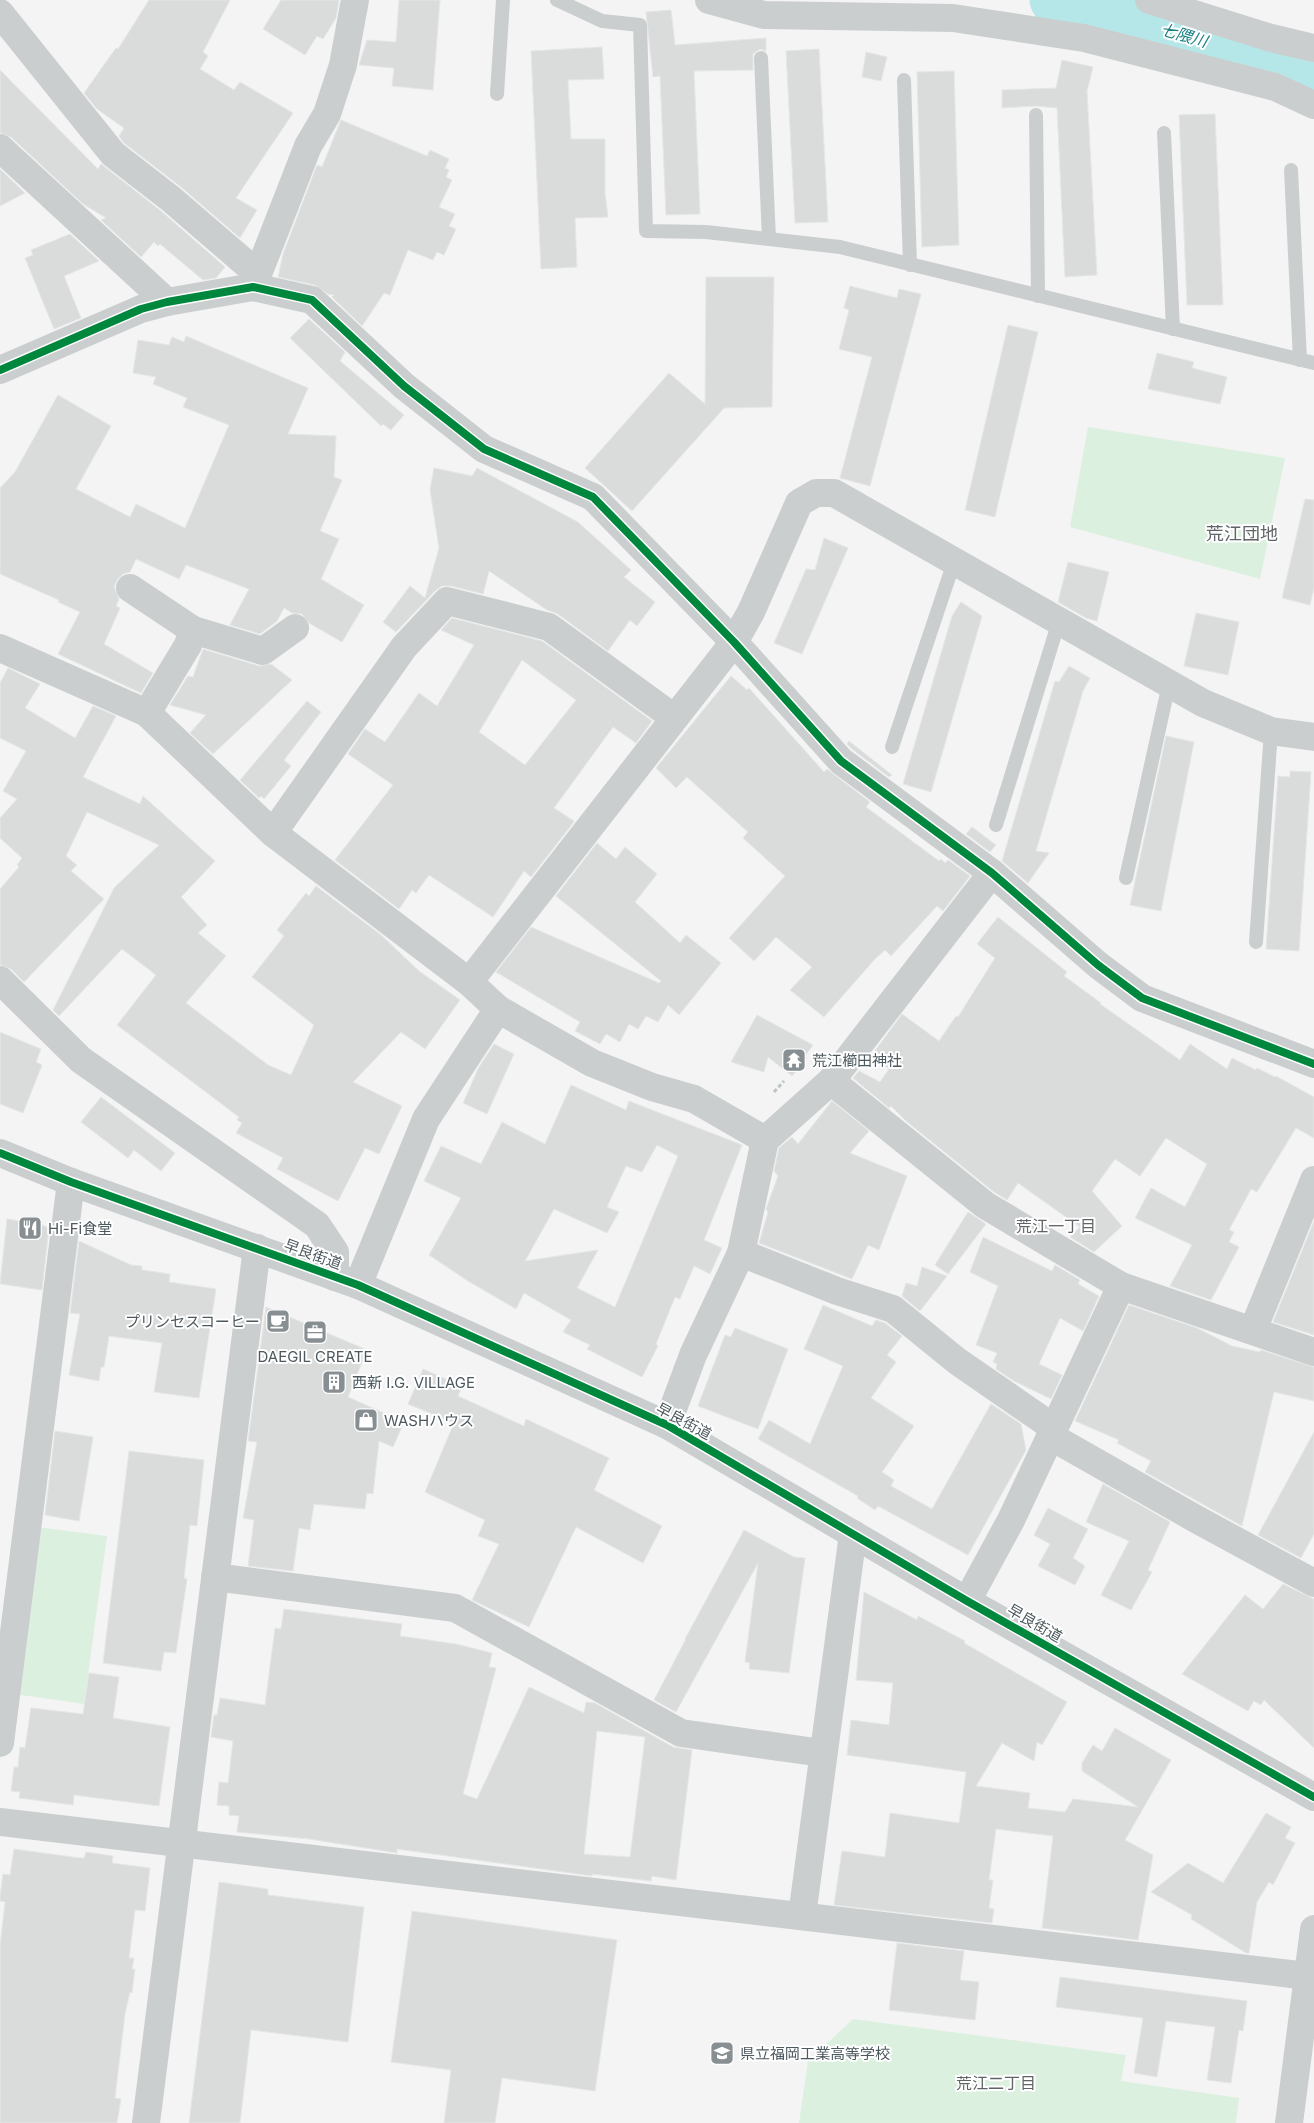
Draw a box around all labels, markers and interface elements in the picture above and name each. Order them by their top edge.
water label: 七隈川 [1158,19,1212,52]
district label: 荒江団地 [1206,523,1278,544]
temple icon: 荒江櫛田神社 [781,1047,807,1073]
place label: 荒江櫛田神社 [812,1051,902,1070]
restaurant icon: Hi-Fi食堂 [17,1215,43,1241]
district label: 荒江一丁目 [1016,1216,1096,1236]
place label: Hi-Fi食堂 [48,1219,112,1238]
street label: 早良街道 [282,1235,344,1273]
cafe icon: プリンセスコーヒー [265,1308,291,1334]
place label: プリンセスコーヒー [125,1312,260,1331]
office icon: DAEGIL CREATE [302,1319,328,1345]
place label: DAEGIL CREATE [258,1347,373,1366]
building icon: 西新 I.G. VILLAGE [321,1369,347,1395]
place label: 西新 I.G. VILLAGE [352,1373,475,1392]
street label: 早良街道 [653,1399,715,1443]
shop icon: WASHハウス [353,1407,379,1433]
place label: WASHハウス [384,1411,474,1430]
street label: 早良街道 [1004,1600,1066,1646]
school or university icon: 県立福岡工業高等学校 [709,2040,735,2066]
place label: 県立福岡工業高等学校 [740,2044,890,2063]
district label: 荒江二丁目 [956,2073,1036,2093]

